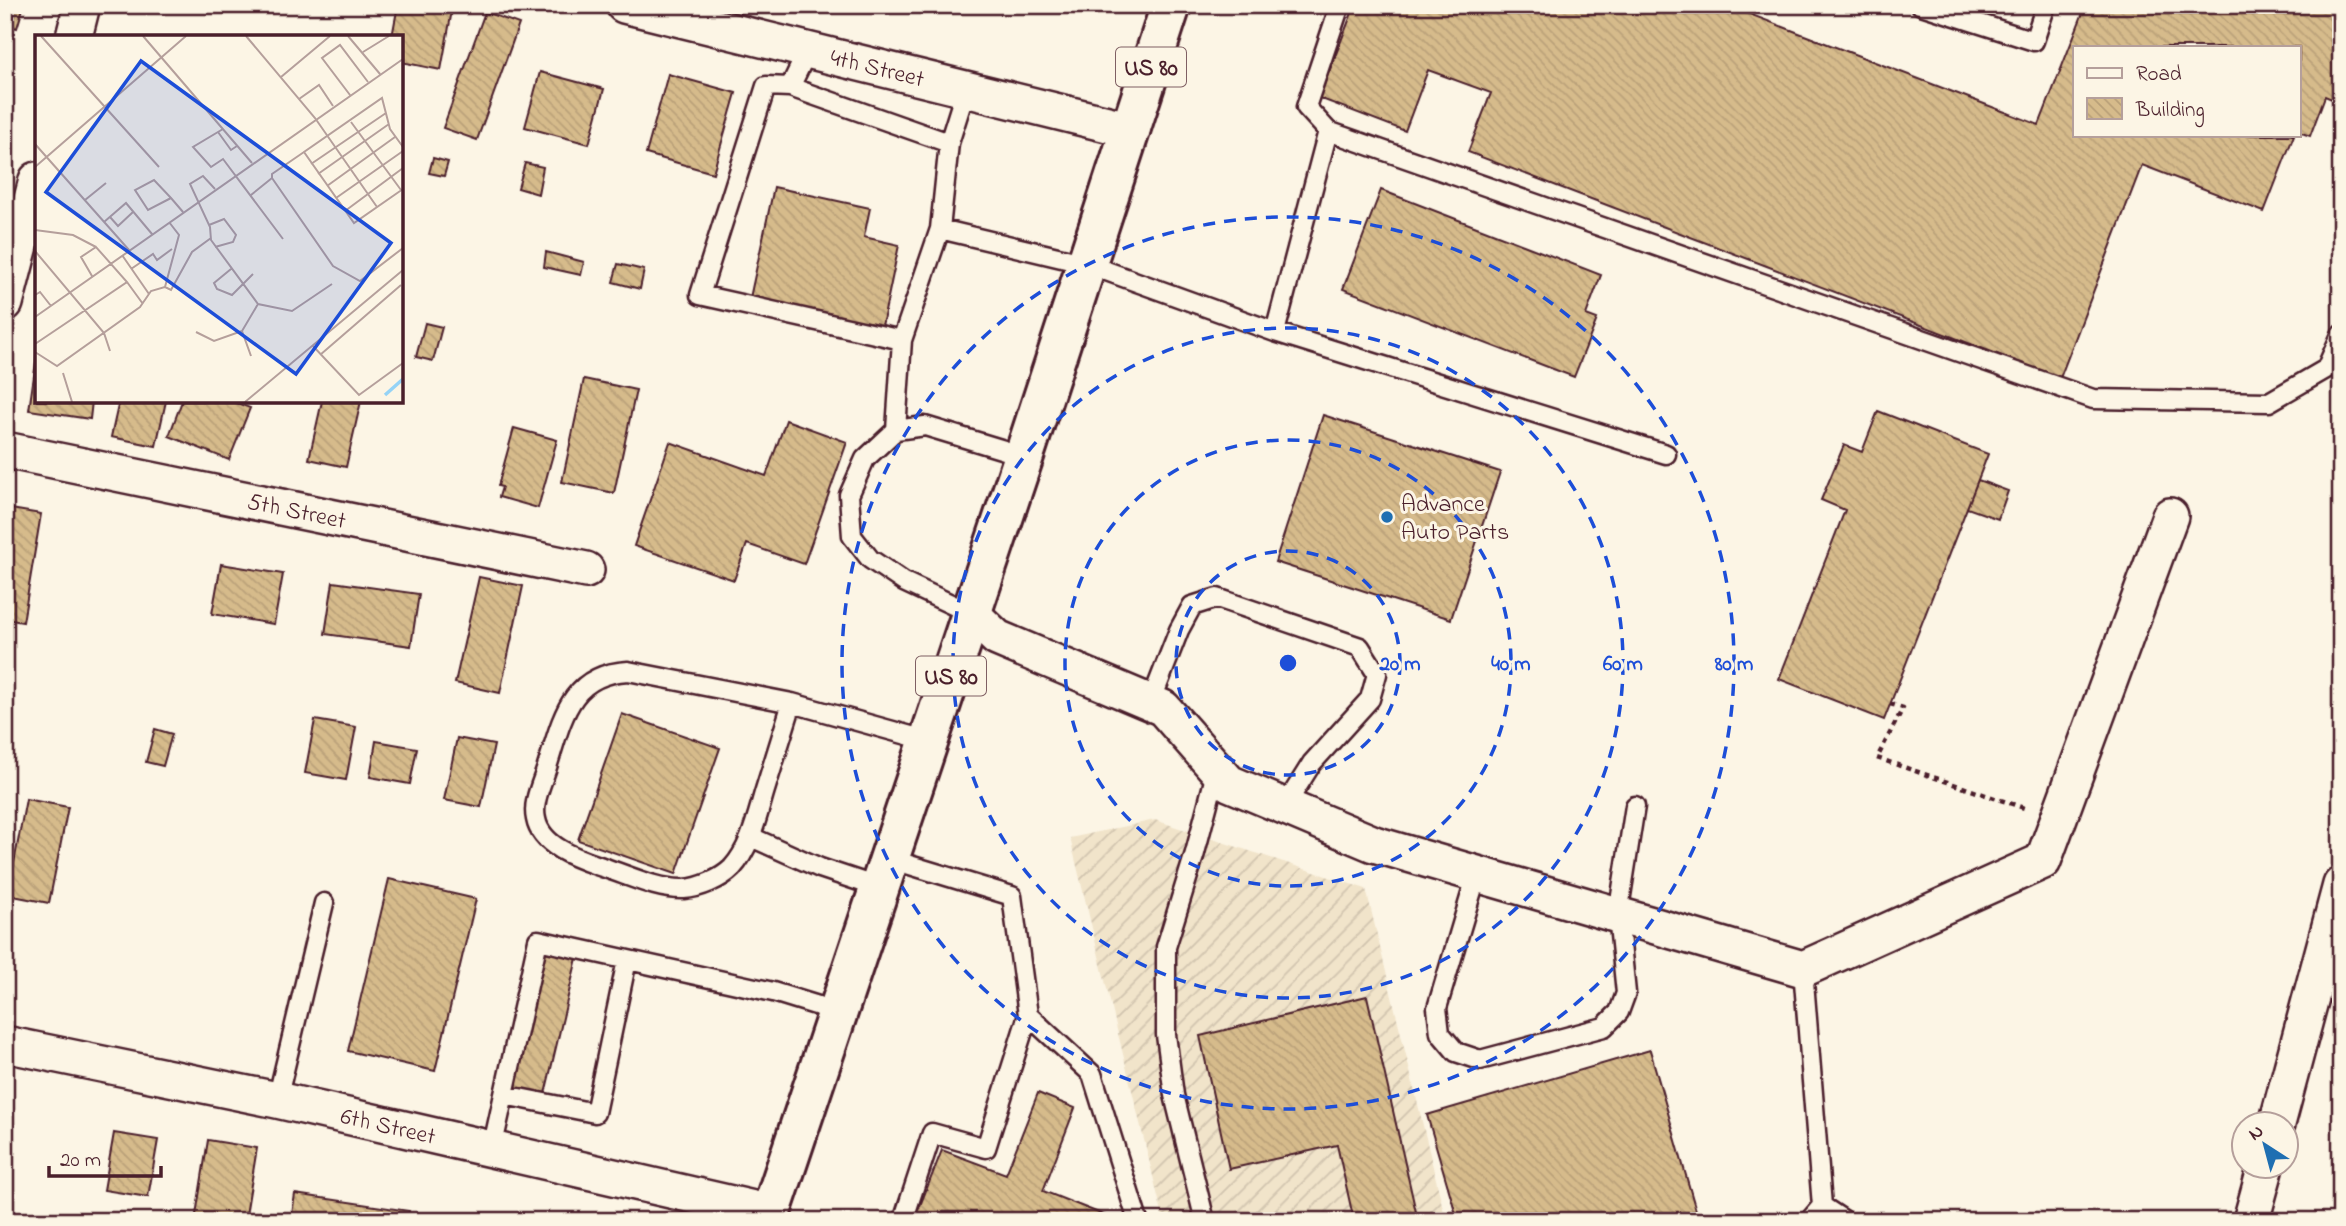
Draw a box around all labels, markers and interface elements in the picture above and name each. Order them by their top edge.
inset map [35,35,402,402]
street label: 4th Street [826,41,928,98]
legend [2073,46,2300,136]
road number: US 80 [1116,48,1186,86]
text: Road [2136,60,2182,90]
text: Building [2135,96,2205,128]
street label: 5th Street [244,485,349,540]
place label: Advance Auto Parts [1401,488,1509,551]
marker: Advance Auto Parts [1379,509,1395,525]
text: 20 m [1378,650,1421,680]
text: 40 m [1491,650,1531,680]
text: 60 m [1603,650,1643,680]
text: 80 m [1714,650,1753,680]
centre of rings [1276,651,1300,675]
road number: US 80 [916,656,986,696]
street label: 6th Street [337,1100,439,1156]
north arrow [2230,1110,2300,1180]
text: N [2243,1118,2270,1148]
scale bar [49,1135,161,1179]
text: 20 m [60,1146,101,1176]

